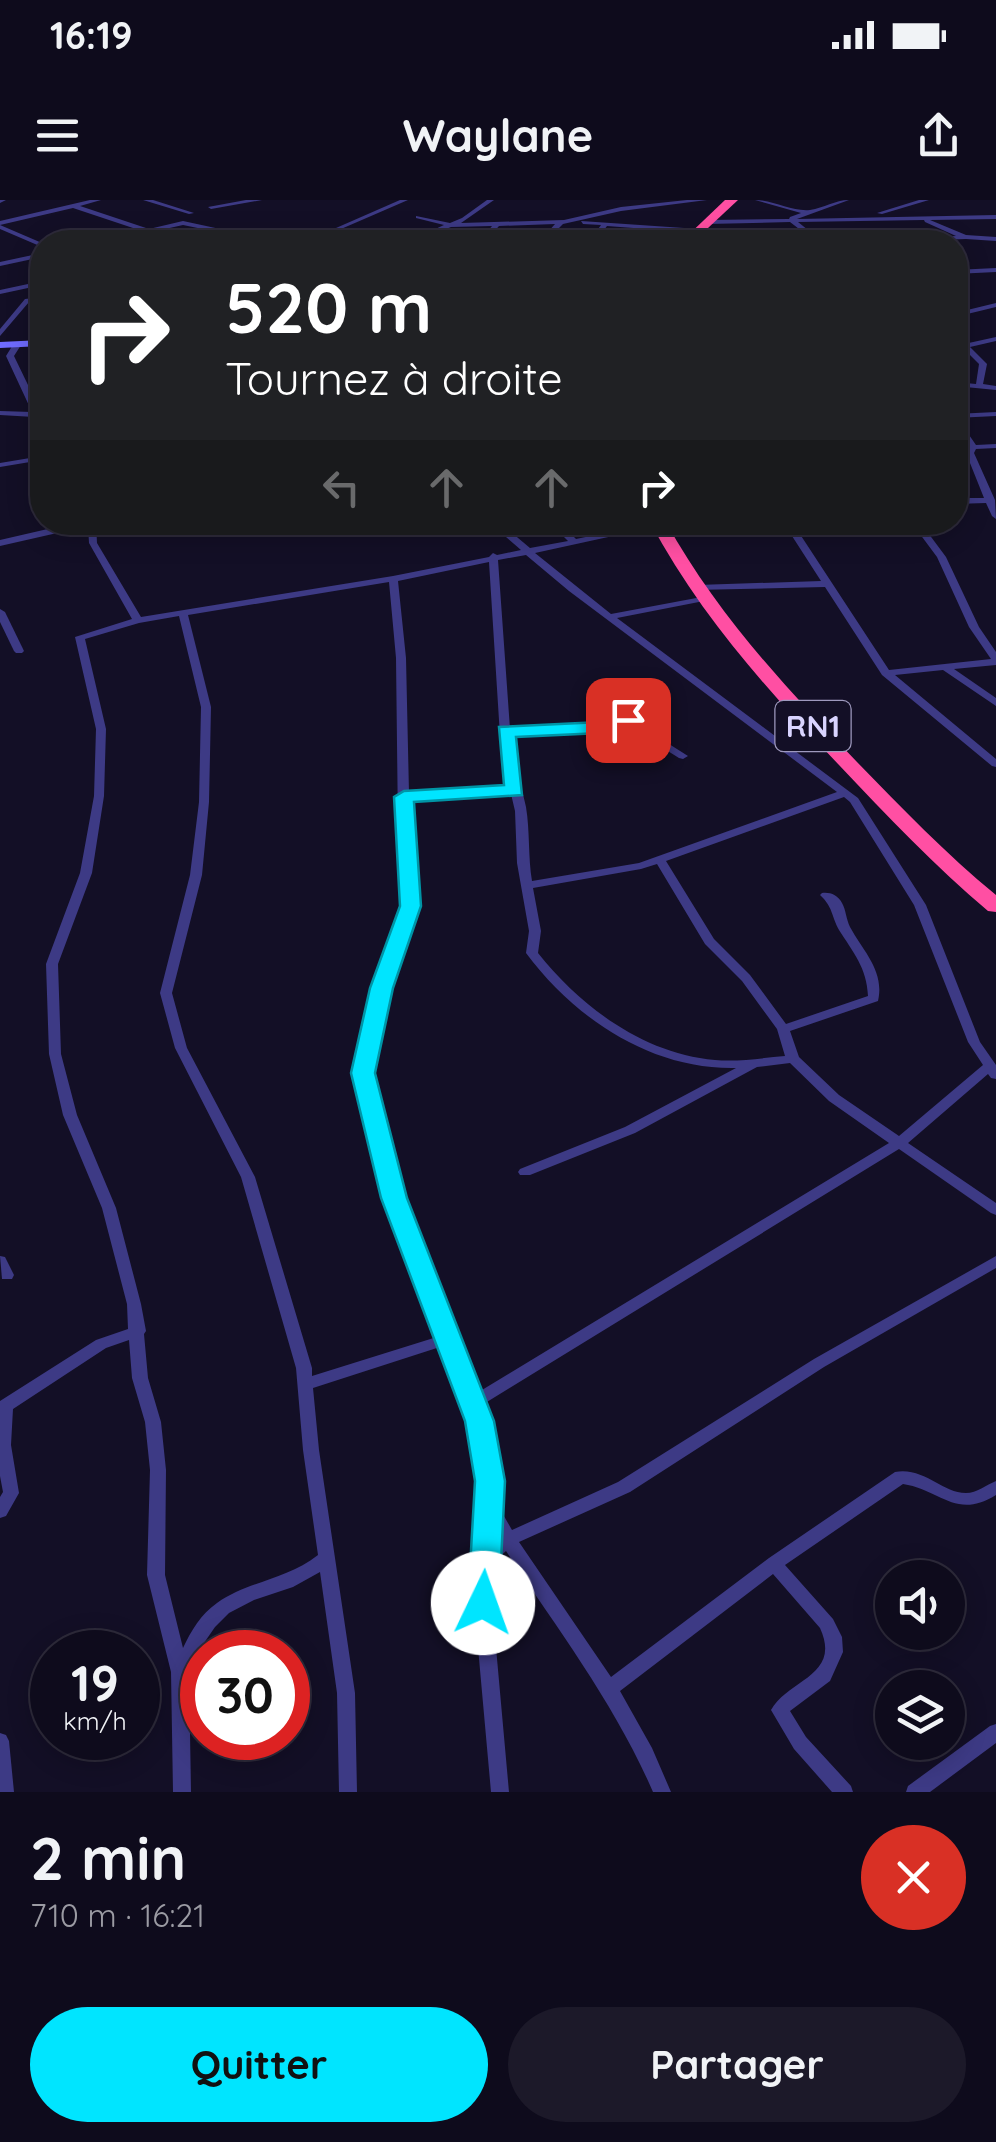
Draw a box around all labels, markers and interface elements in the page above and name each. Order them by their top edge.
text: 16:19 [50,11,133,59]
text: Waylane [403,107,593,163]
icon: menu [30,108,85,163]
icon: share [911,108,966,163]
text: 520 m [225,263,432,351]
icon: right [60,270,190,400]
text: Tournez à droite [225,350,563,406]
icon: left [314,460,369,515]
icon: ahead [419,460,474,515]
icon: ahead [524,460,579,515]
icon: right [629,460,684,515]
pin [586,678,671,763]
icon: arrive [601,693,656,748]
road number: RN1 [776,701,850,751]
position arrow [431,1551,535,1655]
map controls [875,1560,965,1760]
button: sound [875,1560,965,1650]
speed limit sign: 30 [180,1630,310,1760]
text: 19 [71,1651,119,1714]
button: layers [875,1670,965,1760]
text: km/h [63,1705,127,1736]
text: 2 min [30,1820,186,1895]
button: close [861,1825,966,1930]
text: 710 m · 16:21 [30,1895,205,1935]
button: Quitter [30,2007,488,2122]
button: Partager [508,2007,966,2122]

